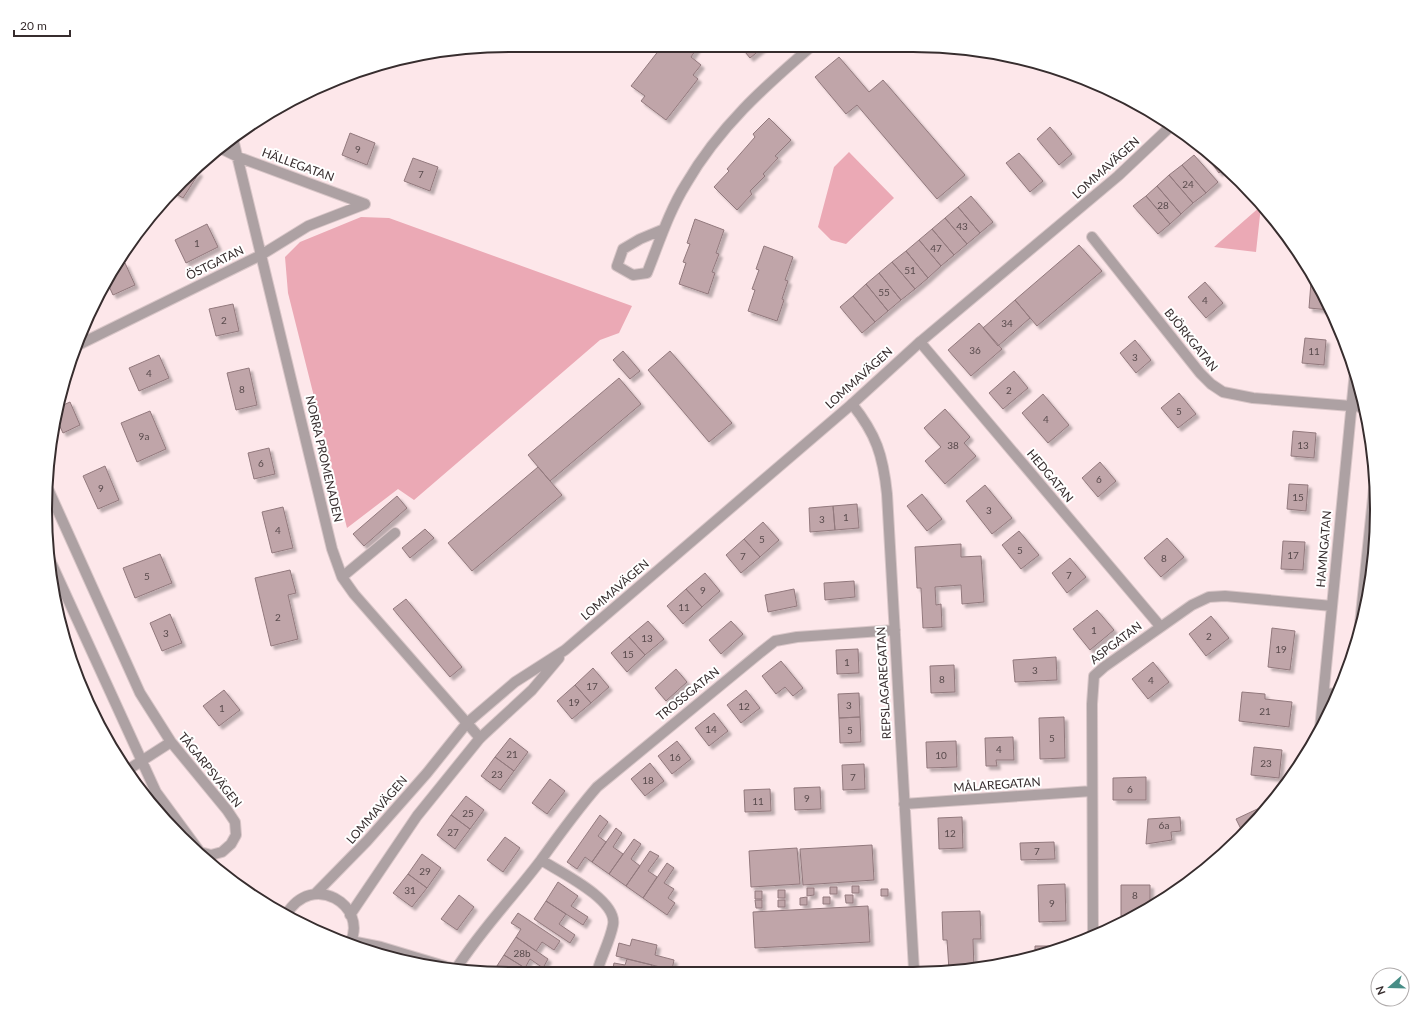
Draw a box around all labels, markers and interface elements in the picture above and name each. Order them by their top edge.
scale bar [14,12,70,38]
text: 20 m [20,18,47,33]
street label: LOMMAVÄGEN [1069,133,1142,202]
house number: 9 [355,143,361,155]
street label: HÄLLEGATAN [260,145,336,185]
house number: 7 [418,168,424,180]
house number: 24 [1182,178,1194,190]
house number: 28 [1157,199,1169,211]
house number: 43 [956,220,968,232]
house number: 1 [194,237,200,249]
street label: ÖSTGATAN [183,242,246,283]
house number: 47 [930,242,942,254]
house number: 51 [904,264,916,276]
house number: 55 [878,286,890,298]
house number: 4 [1202,294,1208,306]
street label: BJÖRKGATAN [1161,305,1221,374]
house number: 2 [221,314,227,326]
house number: 34 [1001,317,1013,329]
street label: LOMMAVÄGEN [822,343,895,412]
house number: 36 [969,344,981,356]
house number: 11 [1308,345,1320,357]
house number: 3 [1132,351,1138,363]
house number: 4 [146,367,152,379]
house number: 8 [239,383,245,395]
house number: 2 [1006,384,1012,396]
street label: NORRA PROMENADEN [303,394,346,524]
house number: 5 [1176,405,1182,417]
house number: 4 [1043,413,1049,425]
house number: 9a [139,430,149,442]
house number: 38 [947,439,959,451]
house number: 13 [1297,439,1309,451]
street label: HEDGATAN [1024,446,1077,505]
house number: 6 [258,457,264,469]
house number: 6 [1096,473,1102,485]
house number: 9 [98,482,104,494]
house number: 15 [1292,491,1304,503]
house number: 3 [986,504,992,516]
street label: HAMNGATAN [1313,510,1334,588]
house number: 1 [843,511,849,523]
house number: 3 [819,513,825,525]
house number: 4 [275,524,281,536]
house number: 5 [759,533,765,545]
house number: 5 [1017,544,1023,556]
house number: 17 [1287,549,1299,561]
house number: 7 [740,550,746,562]
house number: 8 [1161,552,1167,564]
street label: LOMMAVÄGEN [578,556,652,623]
house number: 7 [1066,569,1072,581]
house number: 5 [144,570,150,582]
house number: 9 [700,584,706,596]
house number: 11 [678,601,690,613]
house number: 2 [275,611,281,623]
street label: ASPGATAN [1087,618,1145,667]
house number: 1 [1091,624,1097,636]
street label: REPSLAGAREGATAN [873,626,894,740]
house number: 3 [163,627,169,639]
house number: 2 [1206,630,1212,642]
house number: 13 [641,632,653,644]
house number: 19 [1275,643,1287,655]
house number: 15 [622,648,634,660]
house number: 1 [844,656,850,668]
street label: TROSSGATAN [653,664,722,724]
house number: 3 [1032,664,1038,676]
house number: 8 [939,673,945,685]
house number: 4 [1148,674,1154,686]
house number: 17 [586,680,598,692]
house number: 19 [568,696,580,708]
house number: 3 [846,699,852,711]
house number: 12 [738,700,750,712]
house number: 1 [219,702,225,714]
house number: 21 [1259,705,1271,717]
house number: 14 [705,723,717,735]
house number: 5 [847,724,853,736]
street label: TÅGARPSVÄGEN [176,729,245,810]
house number: 5 [1049,732,1055,744]
house number: 4 [996,743,1002,755]
house number: 21 [506,748,518,760]
house number: 10 [935,749,947,761]
house number: 16 [669,751,681,763]
house number: 23 [1260,757,1272,769]
house number: 23 [491,768,503,780]
house number: 7 [850,771,856,783]
street label: LOMMAVÄGEN [343,773,410,847]
house number: 18 [642,774,654,786]
street label: MÅLAREGATAN [953,774,1041,795]
house number: 6 [1127,783,1133,795]
house number: 9 [804,792,810,804]
house number: 11 [752,795,764,807]
house number: 25 [462,807,474,819]
house number: 6a [1159,819,1169,831]
house number: 27 [447,826,459,838]
house number: 12 [944,827,956,839]
house number: 7 [1034,845,1040,857]
house number: 29 [419,865,431,877]
house number: 31 [404,884,416,896]
house number: 8 [1132,889,1138,901]
house number: 9 [1049,897,1055,909]
house number: 28b [513,947,531,959]
north arrow [1370,967,1410,1007]
text: N [1373,984,1388,997]

